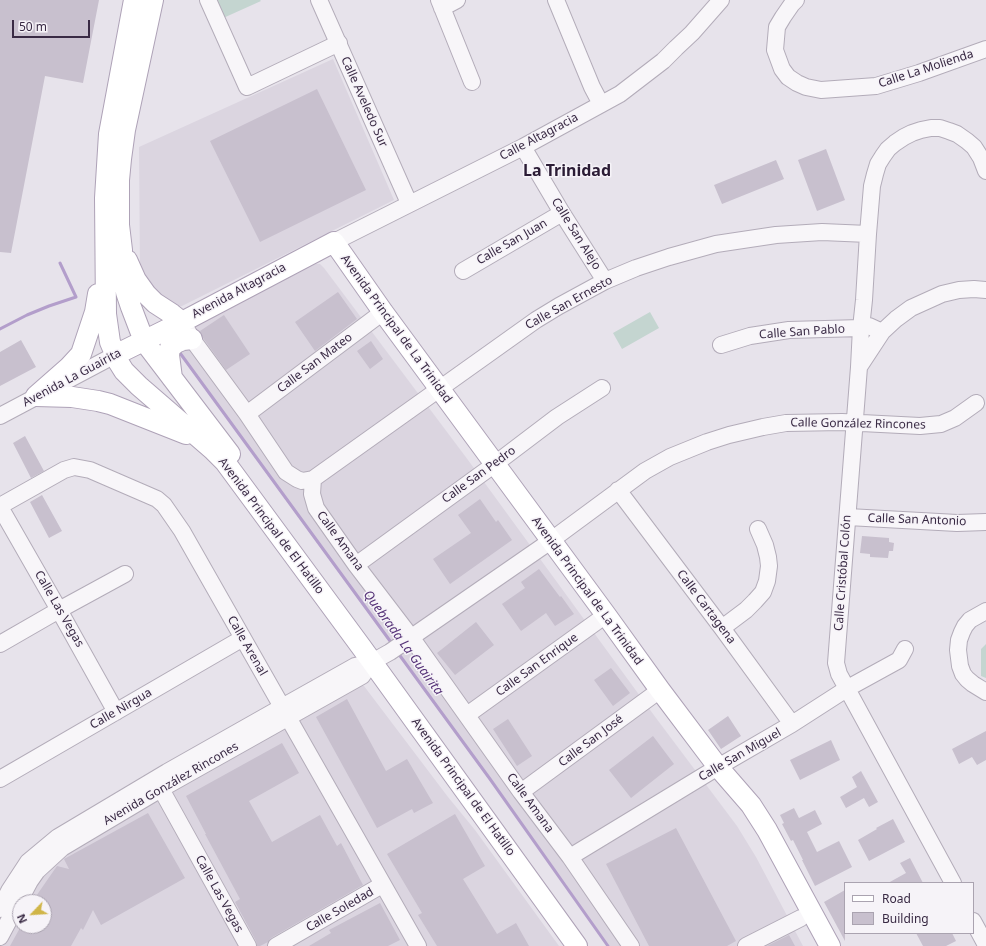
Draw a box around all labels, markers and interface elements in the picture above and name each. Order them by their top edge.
scale bar [14,12,92,38]
text: 50 m [19,18,47,35]
street label: Calle La Molienda [877,47,975,91]
street label: Calle Aveledo Sur [338,55,390,149]
street label: Calle Altagracia [497,110,581,164]
district label: La Trinidad [523,161,611,181]
street label: Calle San Alejo [548,195,604,273]
street label: Calle San Juan [474,216,550,268]
street label: Avenida Principal de La Trinidad [337,252,455,406]
street label: Avenida Altagracia [189,260,289,322]
street label: Calle San Ernesto [523,273,615,333]
street label: Calle San Pablo [759,322,845,342]
street label: Calle San Mateo [275,330,355,396]
street label: Avenida La Guairita [20,346,124,410]
street label: Calle González Rincones [790,416,926,432]
street label: Calle San Pedro [439,443,519,507]
street label: Avenida Principal de El Hatillo [215,455,327,597]
street label: Calle Amana [314,508,366,574]
street label: Calle San Antonio [867,511,967,529]
street label: Avenida Principal de La Trinidad [528,514,646,668]
street label: Calle Cristóbal Colón [832,514,854,632]
street label: Calle Cartagena [673,567,739,647]
street label: Calle Las Vegas [31,568,87,650]
water label: Quebrada La Guairita [360,588,446,698]
street label: Calle Arenal [224,613,270,679]
street label: Calle San Enrique [493,630,581,700]
street label: Calle Nirgua [88,686,154,732]
street label: Calle San José [556,712,626,770]
street label: Avenida Principal de El Hatillo [408,715,518,859]
street label: Calle San Miguel [696,726,784,784]
street label: Avenida González Rincones [101,739,241,829]
street label: Calle Amana [504,770,556,836]
street label: Calle Las Vegas [192,853,246,935]
legend [844,882,974,934]
street label: Calle Soledad [304,885,376,935]
text: Road [882,890,911,907]
north arrow [12,894,52,934]
text: Building [882,910,929,927]
text: N [13,912,30,926]

